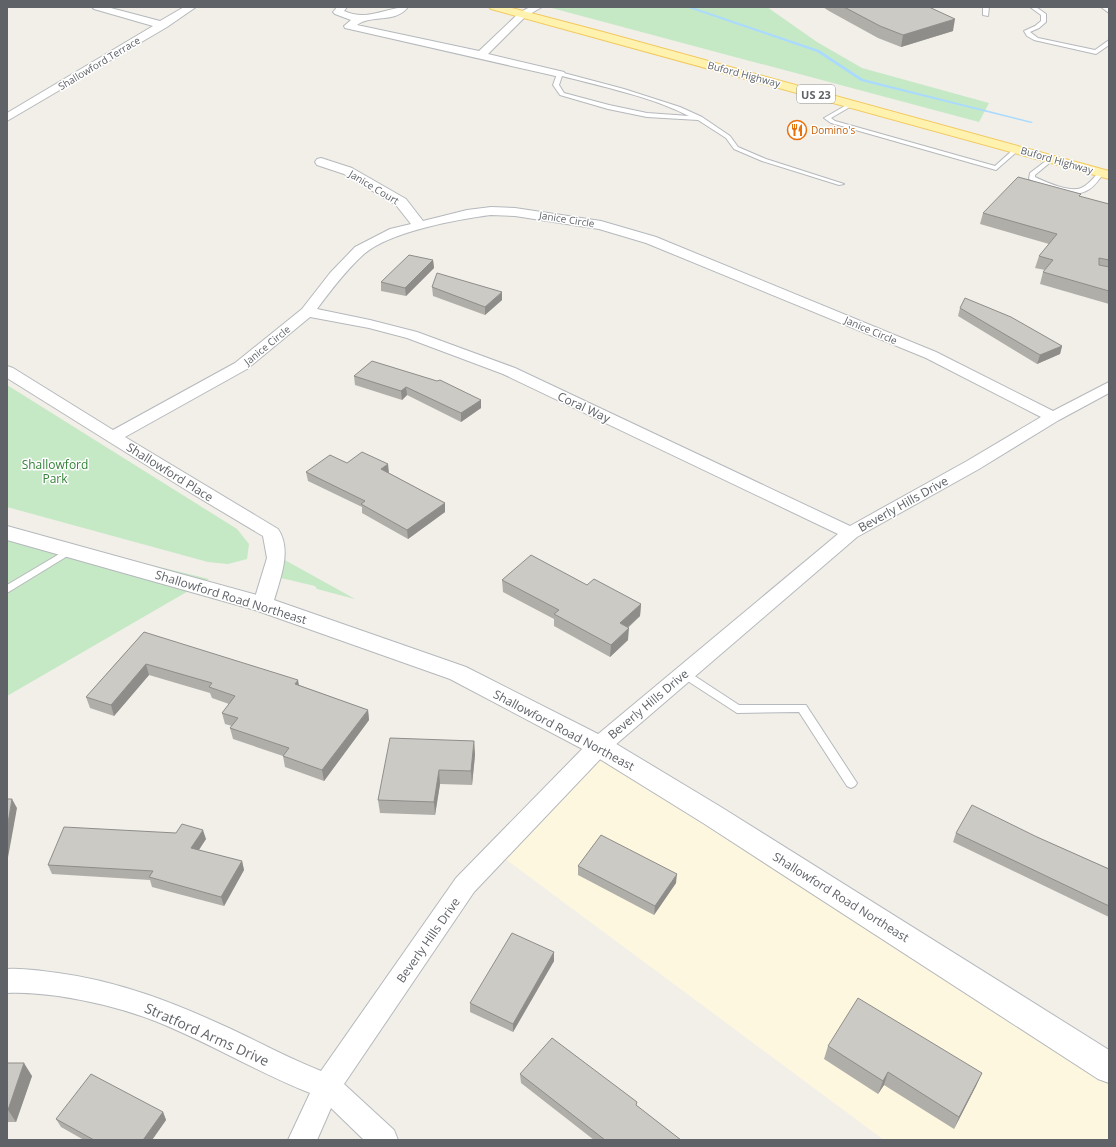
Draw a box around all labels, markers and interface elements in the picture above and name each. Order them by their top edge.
street label: Shallowford Terrace [55,33,143,93]
street label: Buford Highway [706,58,783,91]
road number: US 23 [797,85,835,103]
restaurant icon: Domino's [786,119,808,141]
place label: Domino's [811,123,855,137]
street label: Buford Highway [1019,143,1096,177]
street label: Janice Court [346,166,402,208]
street label: Janice Circle [537,208,596,230]
street label: Janice Circle [842,312,900,347]
street label: Janice Circle [240,322,293,369]
street label: Coral Way [555,387,614,427]
street label: Shallowford Place [123,439,217,506]
park label: Shallowford Park [22,456,88,487]
street label: Beverly Hills Drive [855,472,951,536]
street label: Shallowford Road Northeast [153,566,309,628]
street label: Beverly Hills Drive [604,665,692,743]
street label: Shallowford Road Northeast [490,685,638,775]
street label: Shallowford Road Northeast [770,848,912,946]
street label: Beverly Hills Drive [392,894,464,986]
street label: Stratford Arms Drive [142,998,272,1070]

